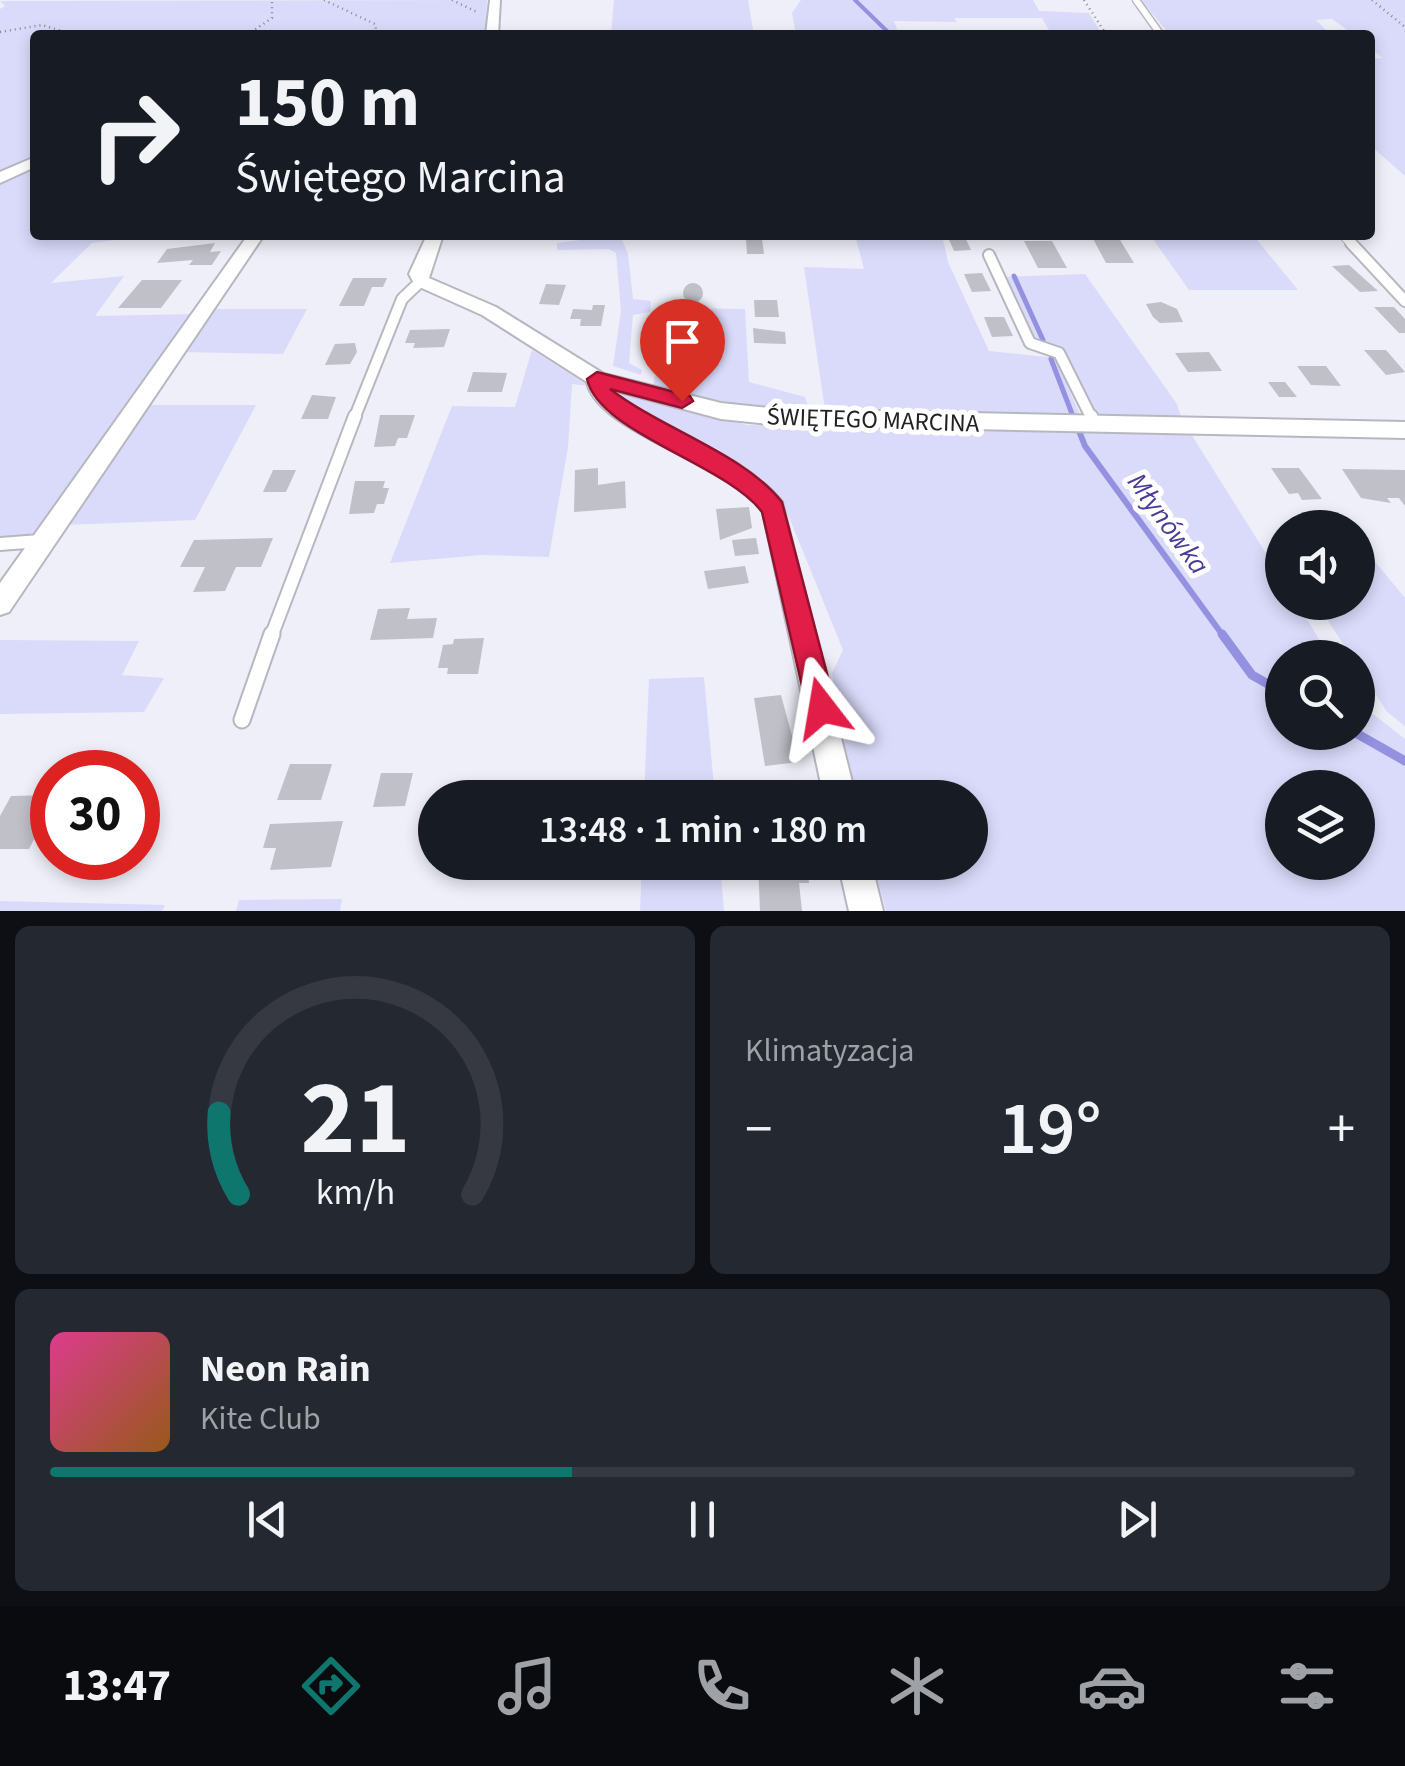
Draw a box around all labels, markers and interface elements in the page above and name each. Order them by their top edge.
text: 150 m [235,53,420,153]
icon: right [70,70,200,200]
text: Świętego Marcina [235,146,566,210]
pin [640,299,725,402]
icon: arrive [655,314,710,369]
street label: ŚWIĘTEGO MARCINA [766,398,980,442]
water label: Młynówka [1118,465,1219,583]
map controls [1265,510,1375,880]
button: sound [1265,510,1375,620]
button: search [1265,640,1375,750]
position arrow [770,656,874,760]
speed limit sign: 30 [30,750,160,880]
button: layers [1265,770,1375,880]
text: 13:48 · 1 min · 180 m [539,803,867,857]
text: Klimatyzacja [745,1028,914,1074]
text: 21 [300,1046,410,1194]
text: 19° [998,1076,1102,1183]
text: − [745,1091,772,1169]
text: + [1328,1091,1355,1169]
text: km/h [315,1167,395,1218]
text: Neon Rain [200,1342,371,1396]
text: Kite Club [200,1396,321,1442]
icon: previous [240,1492,295,1547]
icon: pause [675,1492,730,1547]
icon: next [1110,1492,1165,1547]
icon: directions [296,1651,366,1721]
icon: music [492,1651,562,1721]
icon: phone [687,1651,757,1721]
icon: climate [882,1651,952,1721]
icon: car [1077,1651,1147,1721]
icon: filters [1272,1651,1342,1721]
text: 13:47 [63,1654,171,1718]

